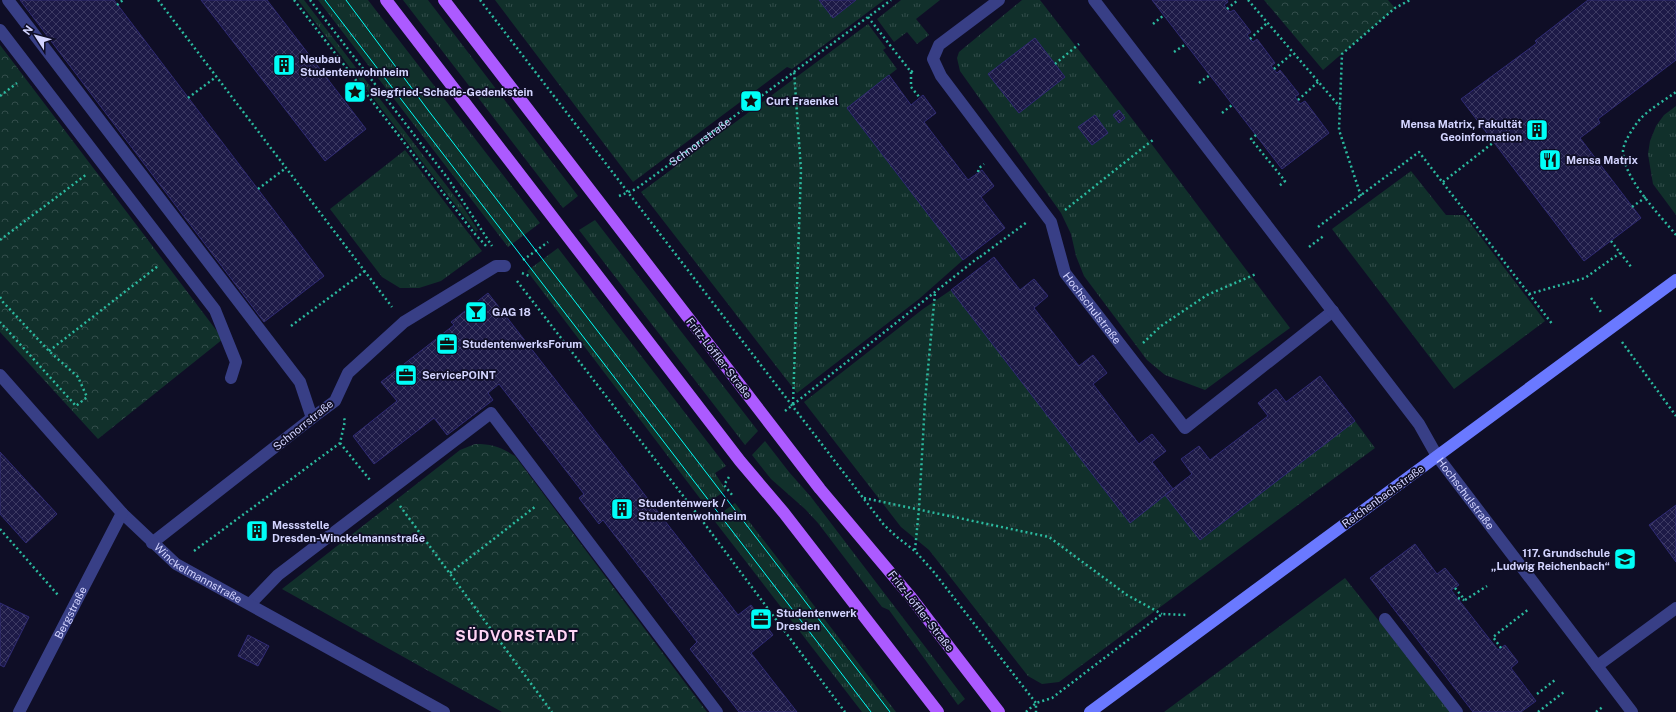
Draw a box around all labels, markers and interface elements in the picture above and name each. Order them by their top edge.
north arrow [16,16,56,56]
text: N [21,23,35,37]
building icon: Neubau Studentenwohnheim [271,52,297,78]
place label: Neubau Studentenwohnheim [300,53,409,78]
place icon: Siegfried-Schade-Gedenkstein [342,79,368,105]
place label: Siegfried-Schade-Gedenkstein [370,86,533,98]
place icon: Curt Fraenkel [738,88,764,114]
place label: Curt Fraenkel [766,95,839,107]
street label: Schnorrstraße [667,115,733,168]
building icon: Mensa Matrix, Fakultät Geoinformation [1524,117,1550,143]
place label: Mensa Matrix, Fakultät Geoinformation [1400,118,1522,143]
restaurant icon: Mensa Matrix [1537,147,1563,173]
place label: Mensa Matrix [1566,154,1638,166]
street label: Hochschulstraße [1061,270,1123,346]
bar icon: GAG 18 [463,299,489,325]
place label: GAG 18 [492,306,531,318]
street label: Fritz-Löffler-Straße [684,315,754,401]
office icon: StudentenwerksForum [434,331,460,357]
place label: StudentenwerksForum [462,338,582,350]
office icon: ServicePOINT [393,362,419,388]
place label: ServicePOINT [422,369,496,381]
street label: Schnorrstraße [271,397,335,453]
street label: Hochschulstraße [1434,455,1497,532]
street label: Reichenbachstraße [1340,462,1426,530]
building icon: Studentenwerk / Studentenwohnheim [609,496,635,522]
place label: Studentenwerk / Studentenwohnheim [638,497,747,522]
building icon: Messstelle Dresden-Winckelmannstraße [244,518,270,544]
place label: Messstelle Dresden-Winckelmannstraße [272,519,425,544]
street label: Winckelmannstraße [152,541,244,605]
school or university icon: 117. Grundschule „Ludwig Reichenbach“ [1612,546,1638,572]
place label: 117. Grundschule „Ludwig Reichenbach“ [1491,547,1610,572]
street label: Fritz-Löffler-Straße [886,568,956,654]
street label: Bergstraße [52,584,89,641]
office icon: Studentenwerk Dresden [748,606,774,632]
place label: Studentenwerk Dresden [776,607,857,632]
district label: SÜDVORSTADT [455,627,579,644]

